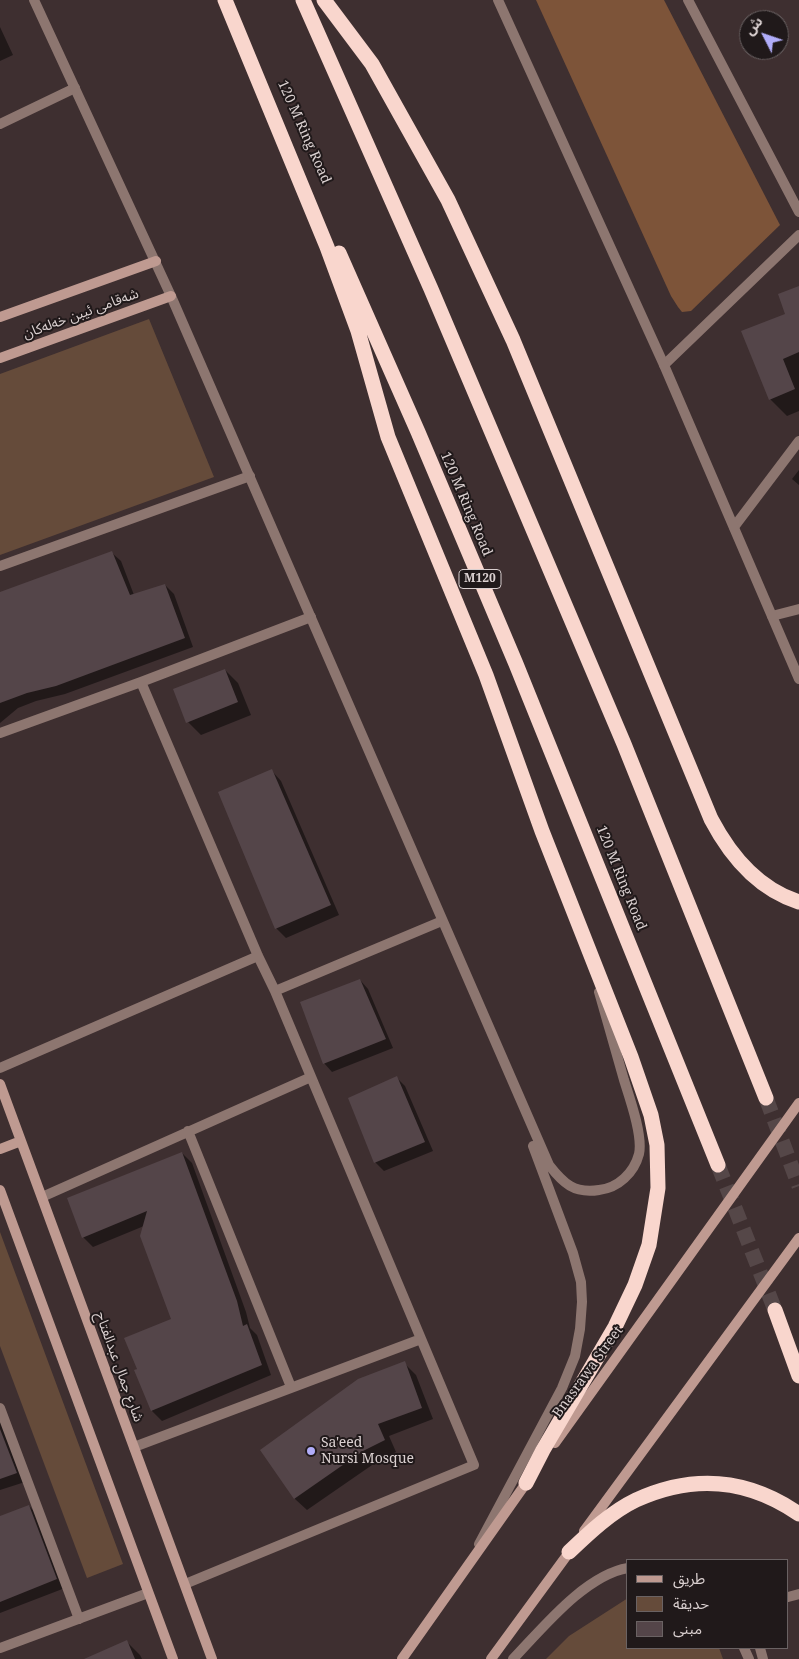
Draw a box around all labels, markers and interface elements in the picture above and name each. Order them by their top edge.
north arrow [739,10,789,60]
text: ش [740,12,767,39]
street label: 120 M Ring Road [274,78,334,186]
street label: شەقامی ئیبن خەلەکان [21,285,141,343]
street label: 120 M Ring Road [436,449,496,559]
road number: M120 [459,570,501,588]
street label: 120 M Ring Road [592,823,650,933]
street label: شارع جمال عبدالفتاح [91,1310,147,1424]
street label: Bnasrawa Street [549,1323,627,1421]
place label: Sa'eed Nursi Mosque [321,1435,414,1468]
marker: Sa'eed Nursi Mosque [305,1445,317,1457]
legend [626,1559,789,1649]
text: طريق [673,1568,705,1588]
text: حديقة [673,1593,709,1613]
text: مبنى [673,1618,702,1638]

